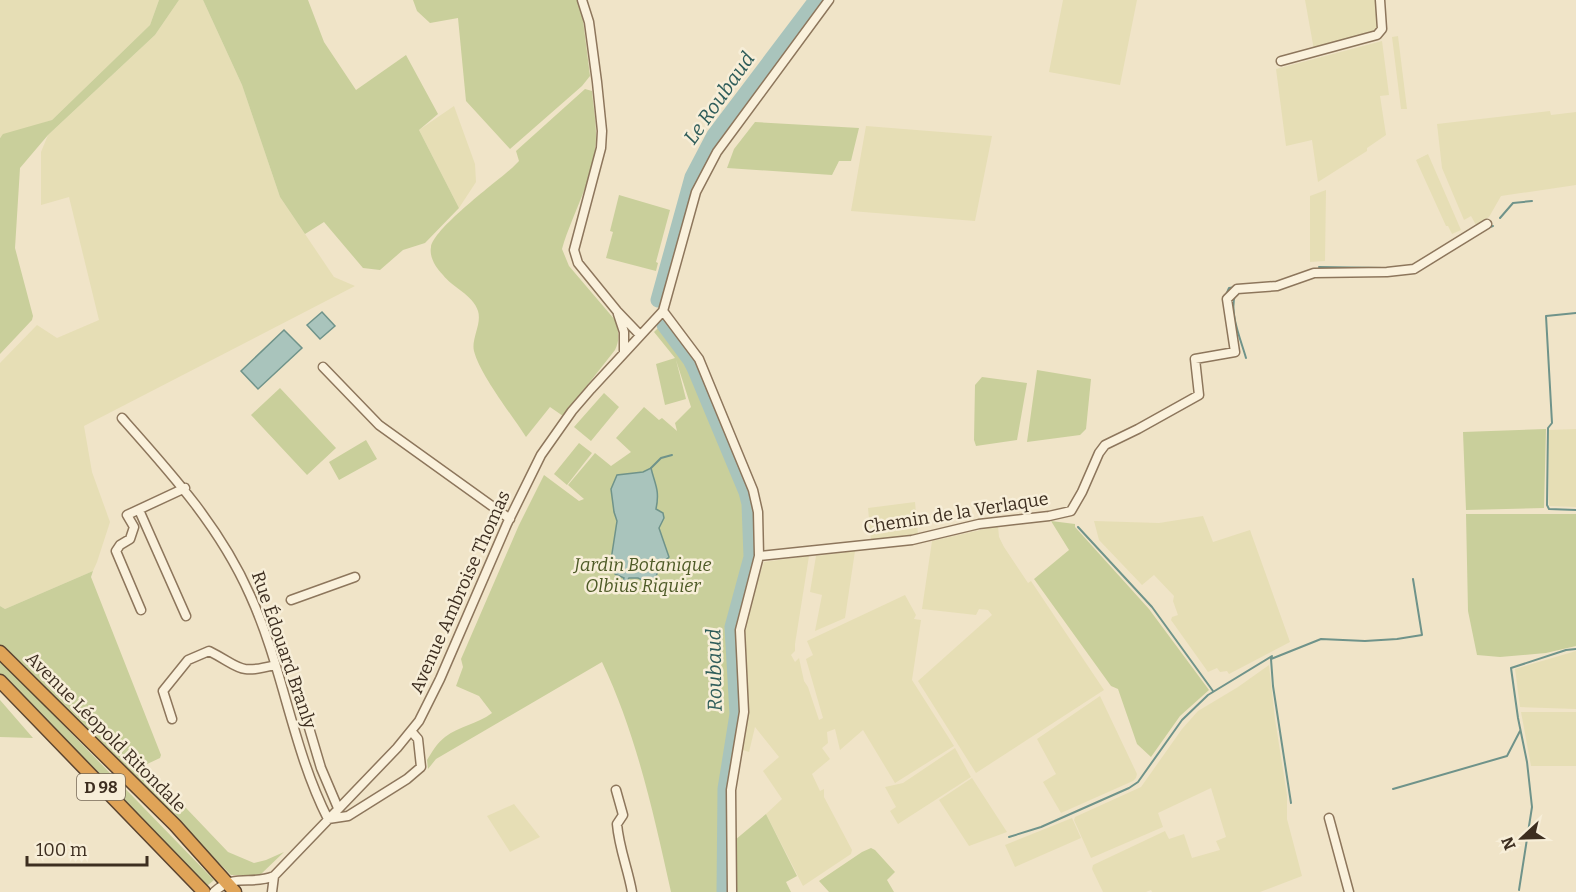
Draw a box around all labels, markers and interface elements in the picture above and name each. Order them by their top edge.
water label: Le Roubaud [678,47,760,149]
street label: Avenue Ambroise Thomas [405,487,515,697]
street label: Chemin de la Verlaque [862,488,1050,538]
park label: Jardin Botanique Olbius Riquier [572,554,712,597]
street label: Rue Édouard Branly [247,568,322,732]
water label: Roubaud [701,628,727,712]
street label: Avenue Léopold Ritondale [21,647,191,817]
road number: D 98 [77,774,125,800]
north arrow [1492,808,1552,868]
scale bar [27,829,147,867]
text: N [1497,834,1520,853]
text: 100 m [36,839,87,861]

